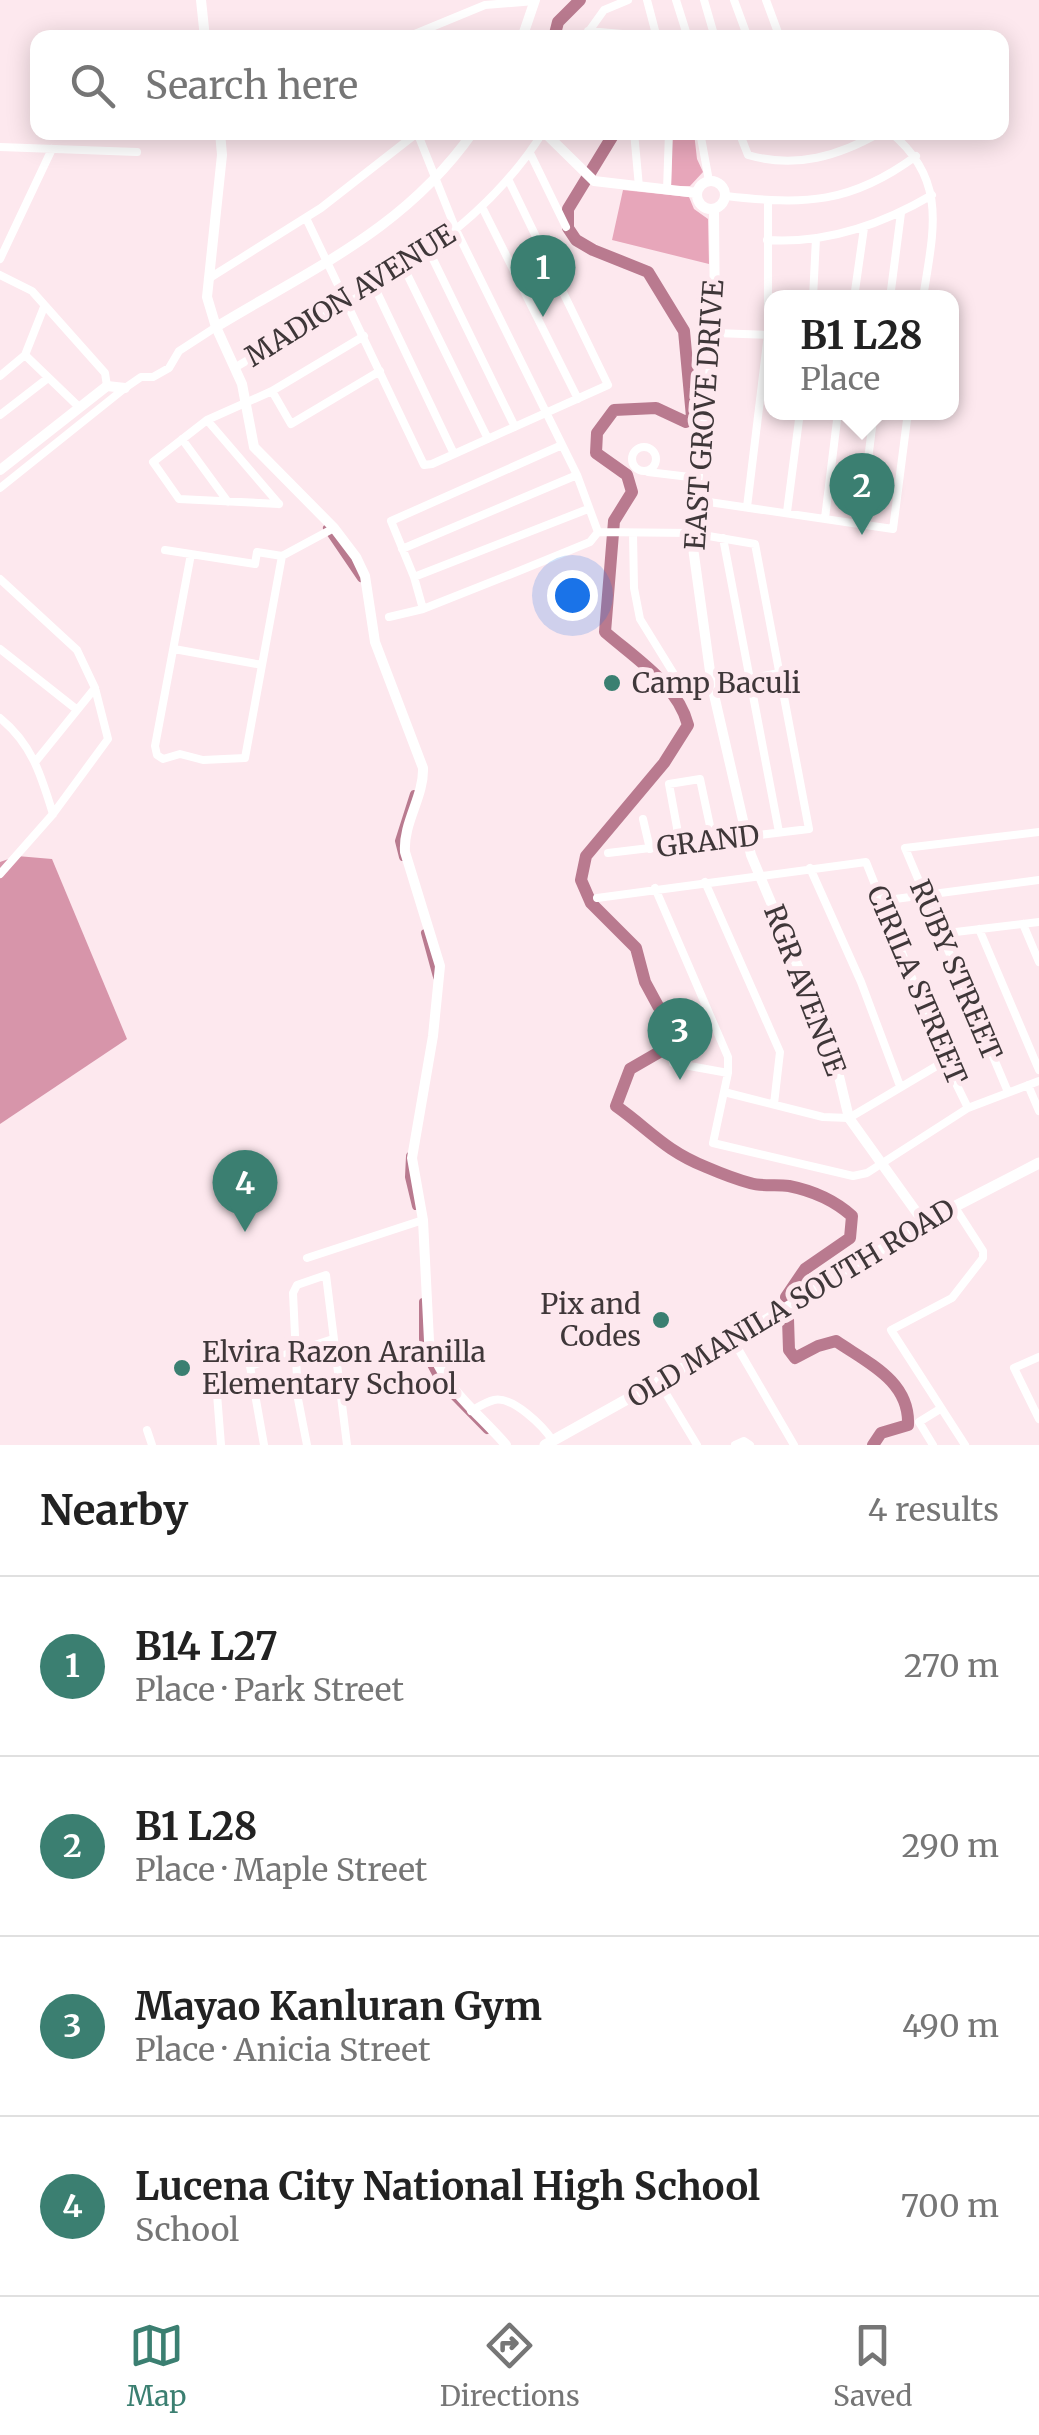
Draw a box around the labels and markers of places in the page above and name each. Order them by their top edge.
pin: 1 [510,234,576,317]
pin: 2 [830,452,894,535]
place label: Camp Baculi [632,665,801,701]
marker: Camp Baculi [601,672,623,694]
pin: 3 [648,998,712,1080]
pin: 4 [212,1150,278,1232]
place label: Pix and Codes [540,1286,641,1354]
marker: Pix and Codes [650,1309,672,1331]
place label: Elvira Razon Aranilla Elementary School [202,1334,486,1402]
marker: Elvira Razon Aranilla Elementary School [171,1357,193,1379]

